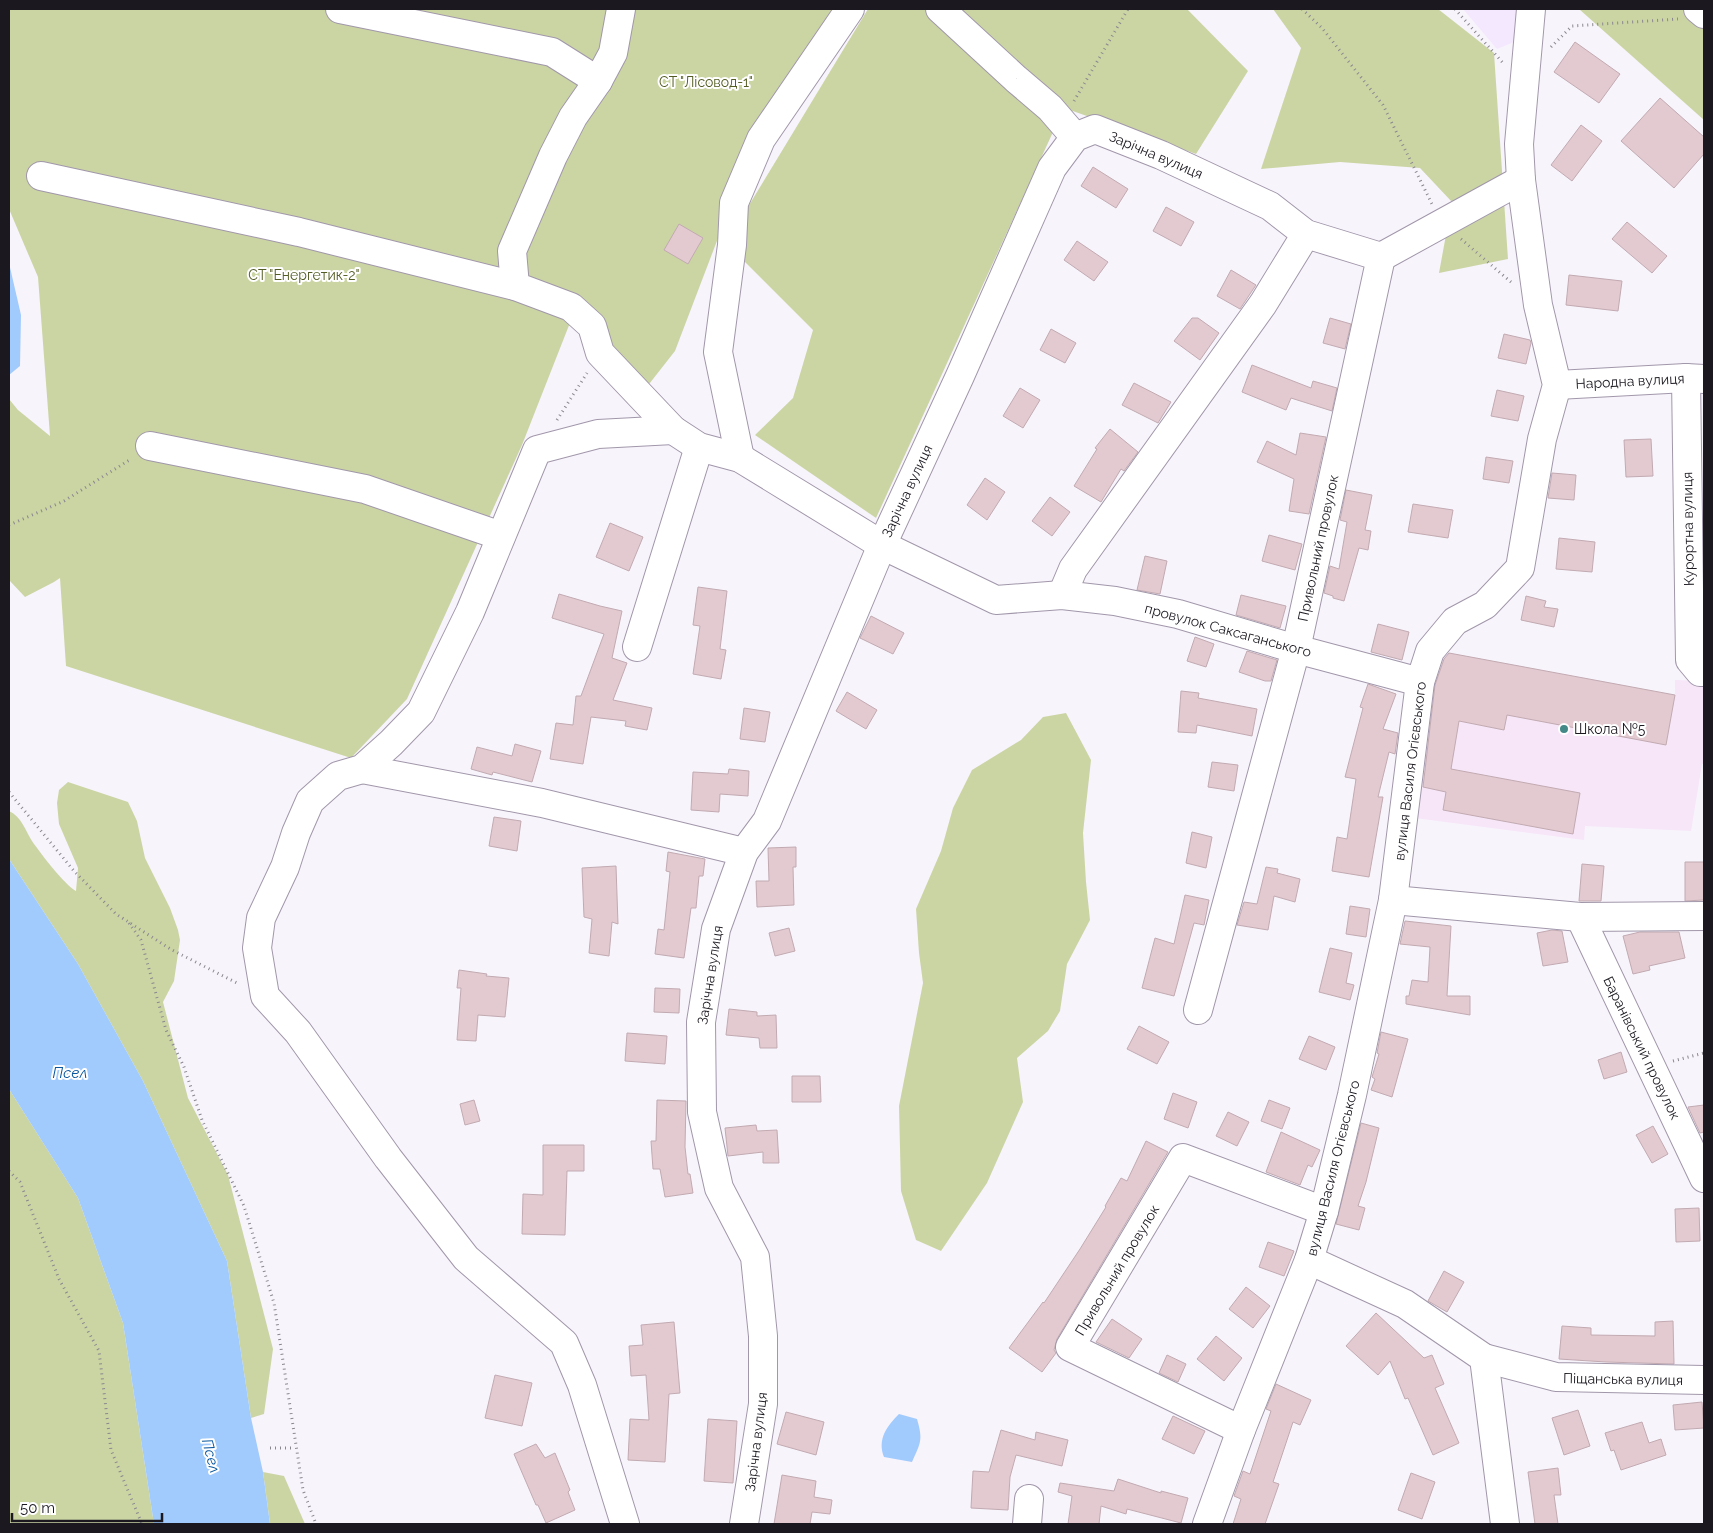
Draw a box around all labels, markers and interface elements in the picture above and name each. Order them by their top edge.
park label: СТ "Лісовод-1" [659,74,753,90]
street label: Зарічна вулиця [1107,128,1205,182]
park label: СТ "Енергетик-2" [248,267,360,283]
street label: Народна вулиця [1575,370,1685,392]
street label: Зарічна вулиця [879,442,935,540]
street label: Курортна вулиця [1679,472,1697,586]
street label: Привольний провулок [1295,473,1341,623]
street label: провулок Саксаганського [1143,600,1313,660]
street label: вулиця Василя Огієвського [1391,681,1429,861]
place label: Школа №5 [1574,721,1646,737]
marker: Школа №5 [1558,723,1570,735]
street label: Зарічна вулиця [694,924,726,1026]
street label: Баранівський провулок [1600,974,1684,1122]
water label: Псел [53,1064,87,1082]
street label: вулиця Василя Огієвського [1303,1079,1363,1257]
street label: Привольний провулок [1072,1202,1162,1338]
street label: Піщанська вулиця [1563,1370,1683,1388]
street label: Зарічна вулиця [742,1391,770,1493]
water label: Псел [198,1437,224,1475]
scale bar [12,1490,162,1522]
text: 50 m [20,1499,55,1517]

